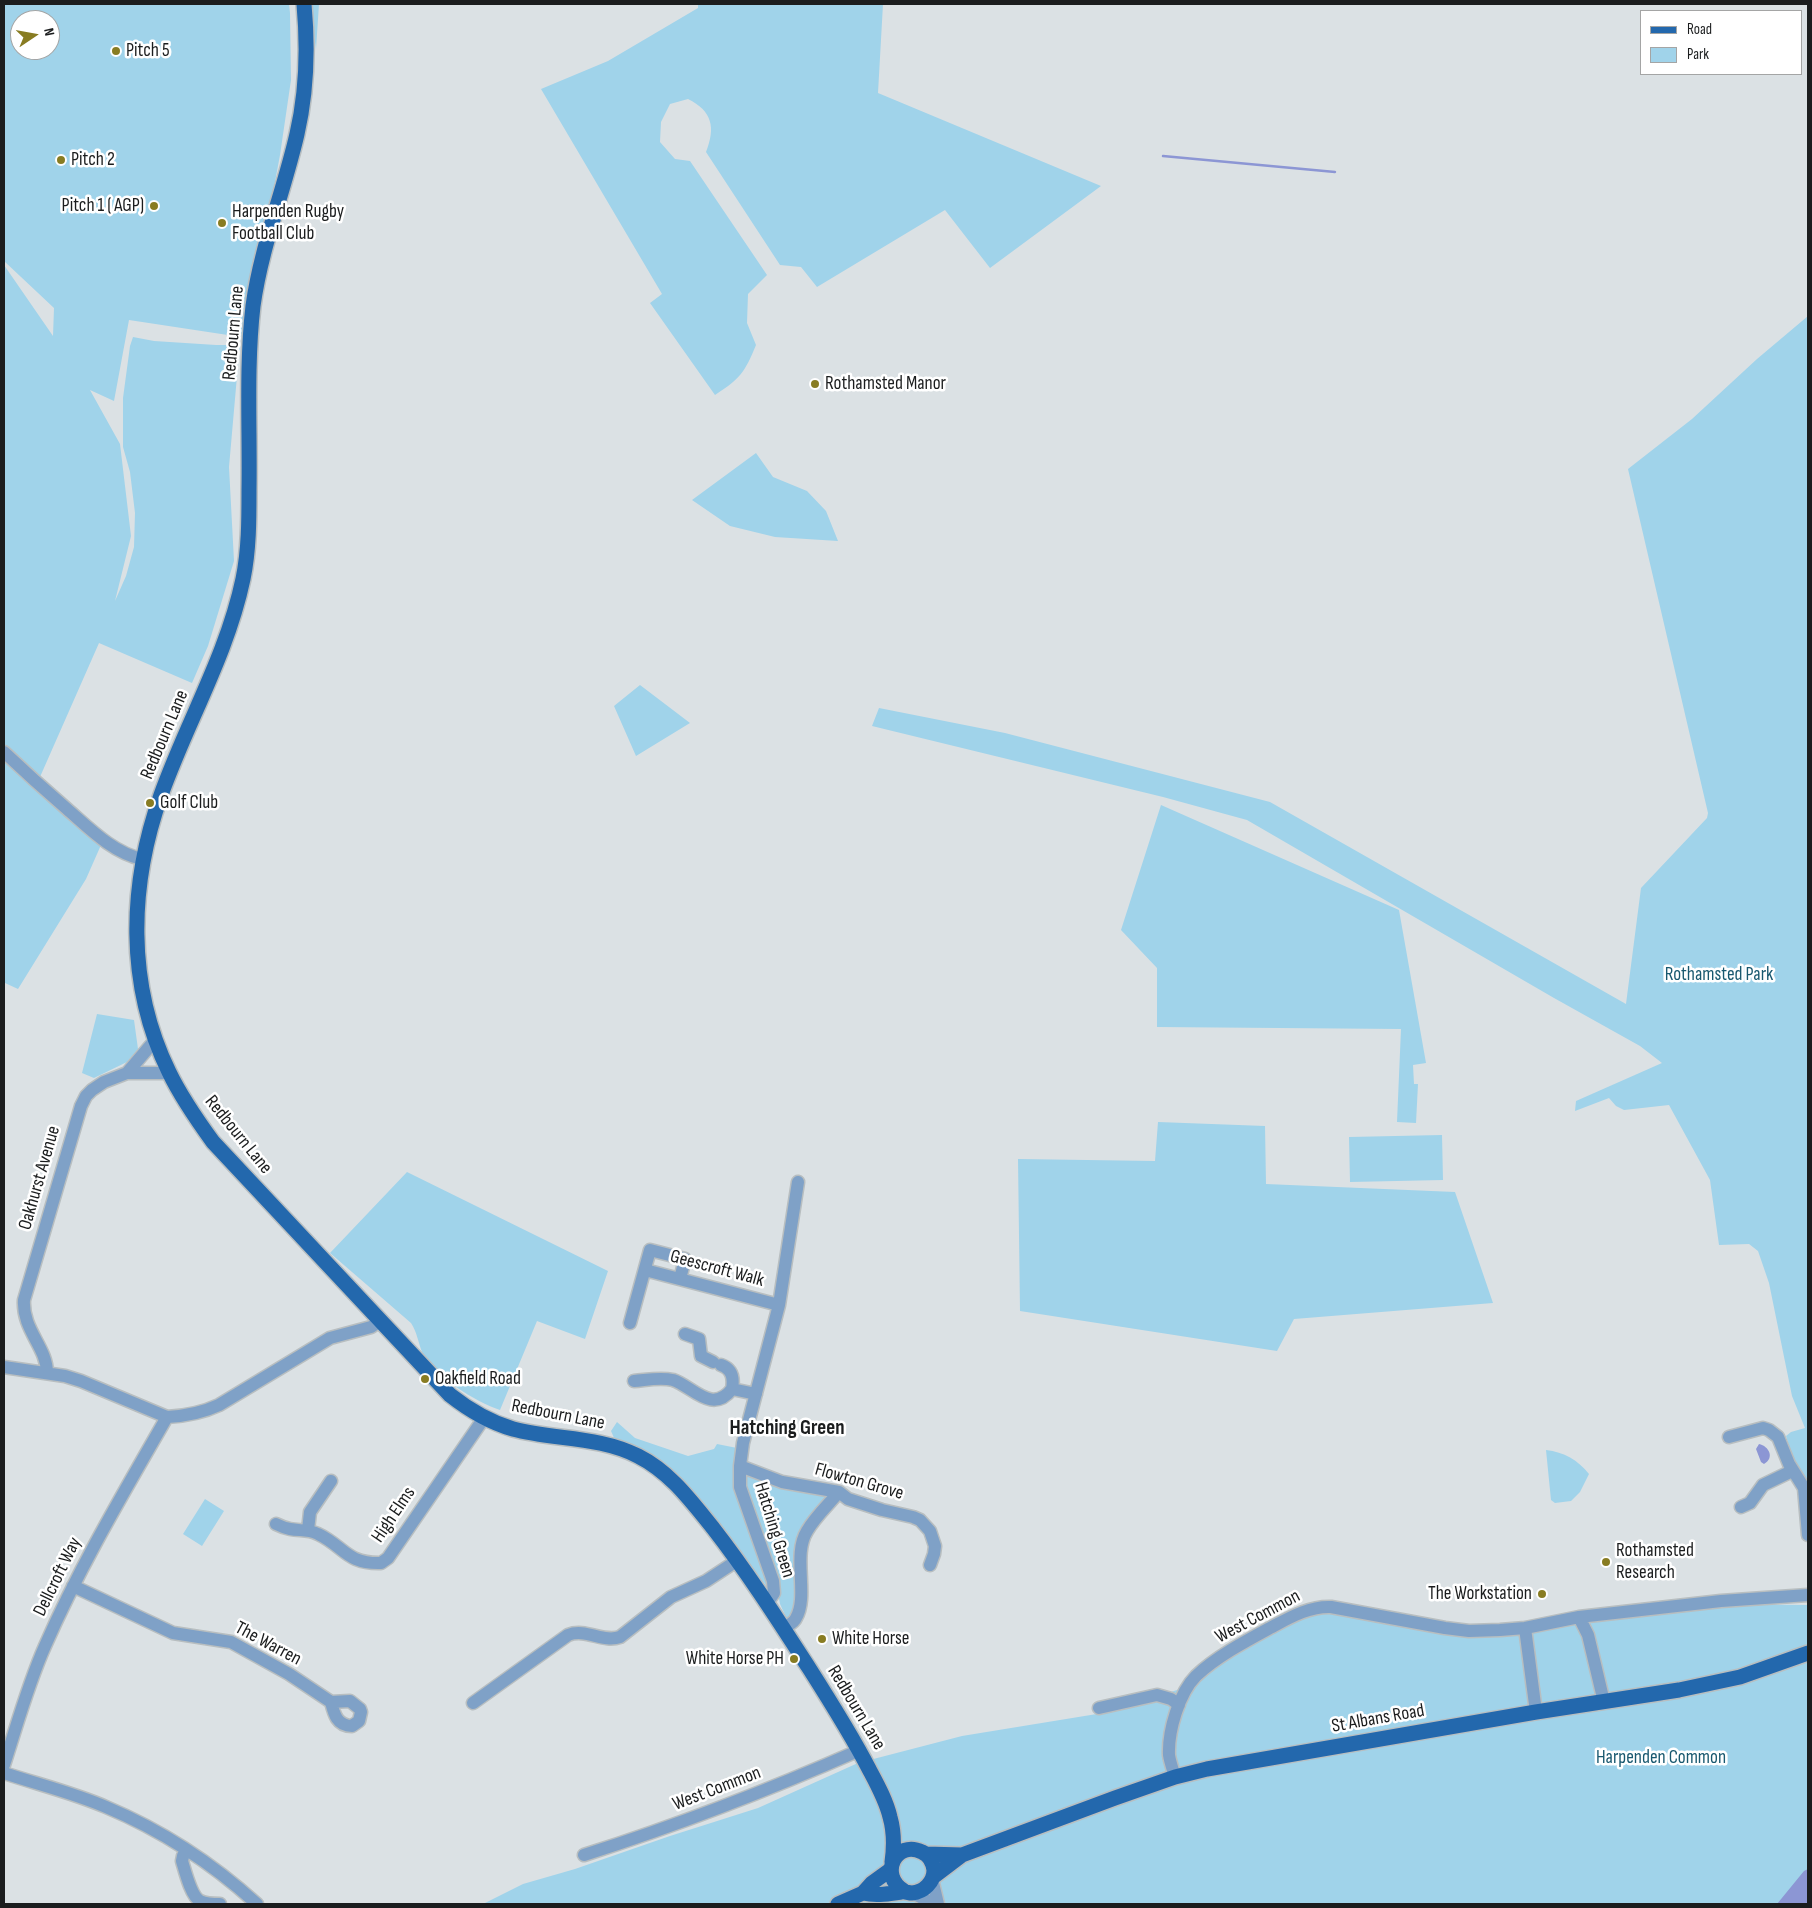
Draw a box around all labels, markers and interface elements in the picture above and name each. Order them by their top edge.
north arrow [10,10,60,60]
legend [1640,10,1802,75]
text: Road [1687,20,1712,39]
text: N [40,27,58,37]
place label: Pitch 5 [126,40,170,62]
marker: Pitch 5 [110,45,122,57]
text: Park [1687,45,1709,64]
place label: Pitch 2 [71,149,115,171]
marker: Pitch 2 [55,154,67,166]
place label: Pitch 1 ( AGP) [62,195,144,217]
marker: Pitch 1 ( AGP) [148,200,160,212]
place label: Harpenden Rugby Football Club [232,201,344,245]
marker: Harpenden Rugby Football Club [216,217,228,229]
street label: Redbourn Lane [219,285,249,381]
place label: Rothamsted Manor [825,373,946,395]
marker: Rothamsted Manor [809,378,821,390]
street label: Redbourn Lane [136,687,194,783]
place label: Golf Club [160,792,218,814]
marker: Golf Club [144,797,156,809]
park label: Rothamsted Park [1665,964,1773,986]
street label: Redbourn Lane [199,1091,277,1179]
street label: Oakhurst Avenue [14,1123,66,1233]
street label: Geescroft Walk [668,1246,766,1292]
place label: Oakfield Road [435,1368,521,1390]
marker: Oakfield Road [419,1373,431,1385]
street label: Redbourn Lane [509,1395,607,1435]
district label: Hatching Green [729,1416,845,1442]
street label: Flowton Grove [812,1458,906,1506]
street label: Hatching Green [749,1479,799,1581]
street label: High Elms [367,1483,421,1547]
street label: Dellcroft Way [29,1534,87,1620]
place label: Rothamsted Research [1616,1540,1694,1584]
marker: Rothamsted Research [1600,1556,1612,1568]
place label: The Workstation [1428,1583,1532,1605]
street label: West Common [1212,1585,1304,1649]
marker: The Workstation [1536,1588,1548,1600]
street label: The Warren [231,1617,305,1671]
place label: White Horse [832,1628,910,1650]
marker: White Horse [816,1633,828,1645]
place label: White Horse PH [686,1648,784,1670]
marker: White Horse PH [788,1653,800,1665]
street label: Redbourn Lane [822,1662,890,1754]
street label: St Albans Road [1330,1700,1426,1738]
park label: Harpenden Common [1596,1747,1726,1769]
street label: West Common [670,1762,764,1816]

